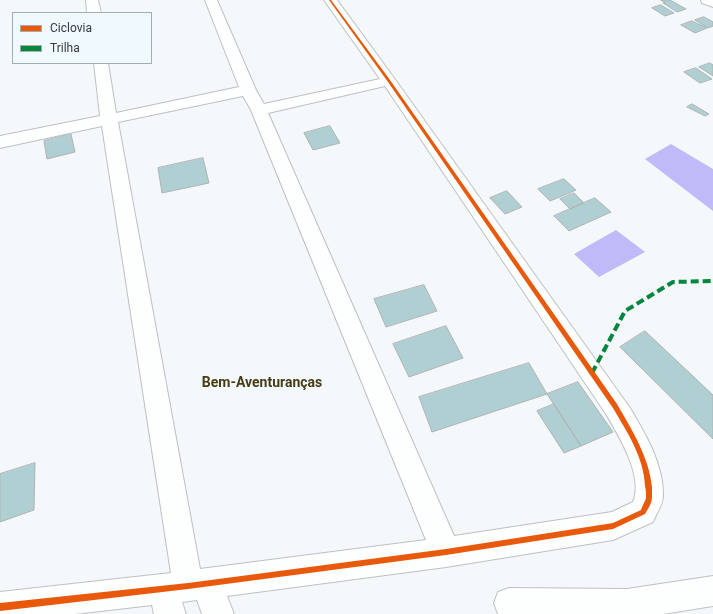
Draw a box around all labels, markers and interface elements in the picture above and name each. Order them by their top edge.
legend [12,12,152,64]
text: Ciclovia [50,21,92,35]
text: Trilha [50,41,80,55]
district label: Bem-Aventuranças [202,375,322,391]

